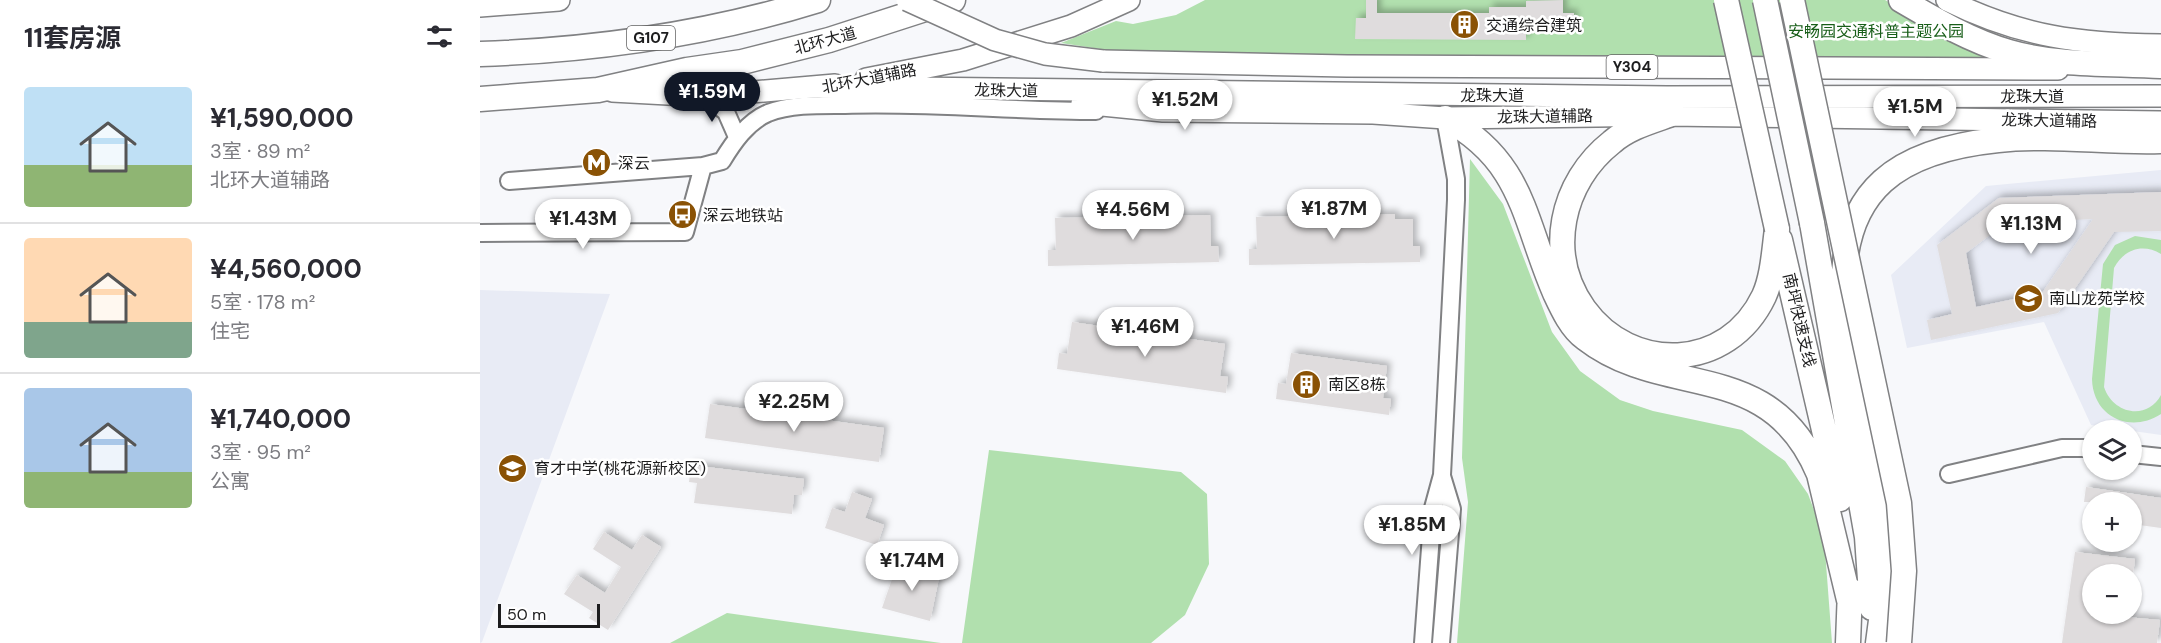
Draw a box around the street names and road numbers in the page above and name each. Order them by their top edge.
street label: 北环大道 [791,22,859,59]
road number: G107 [627,26,675,50]
road number: Y304 [1606,55,1658,79]
street label: 北环大道辅路 [820,59,918,98]
street label: 龙珠大道 [974,79,1038,102]
street label: 龙珠大道 [1460,85,1524,106]
street label: 龙珠大道 [2000,86,2064,107]
street label: 龙珠大道辅路 [1497,105,1593,128]
street label: 龙珠大道辅路 [2001,109,2097,132]
street label: 南坪快速支线 [1778,271,1821,369]

